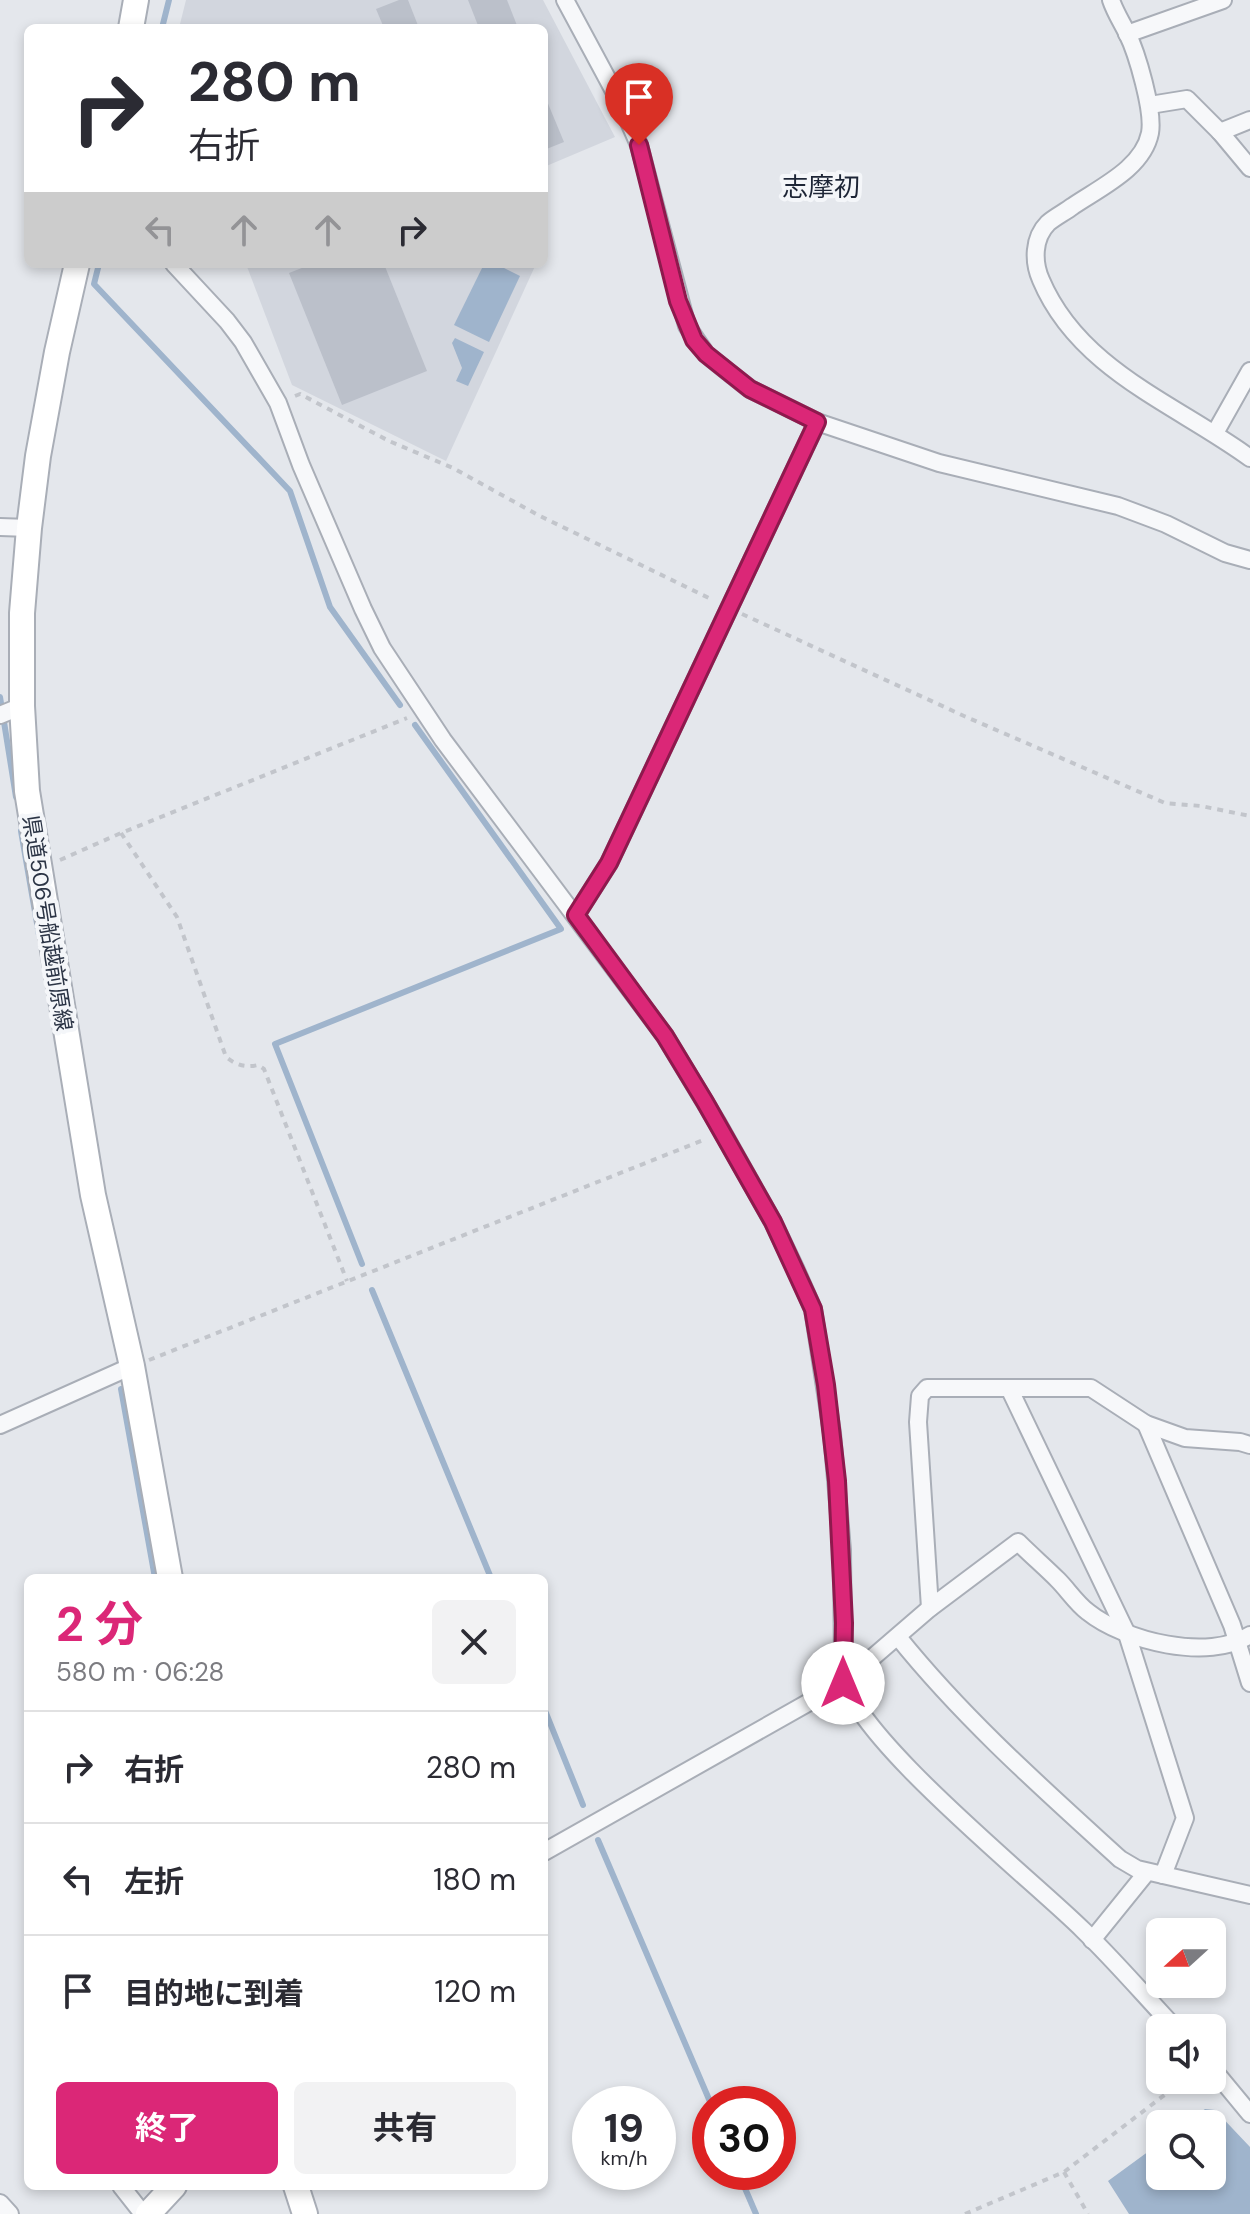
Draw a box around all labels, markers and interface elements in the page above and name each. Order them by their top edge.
text: 280 m [188,45,361,118]
icon: right [56,56,160,160]
pin [605,63,673,145]
icon: arrive [617,75,661,119]
text: 右折 [188,122,260,169]
district label: 志摩初 [782,170,860,204]
icon: left [138,208,182,252]
icon: ahead [222,208,266,252]
icon: ahead [306,208,350,252]
icon: right [390,208,434,252]
street label: 県道506号船越前原線 [16,813,79,1033]
text: 2 分 [56,1593,143,1656]
button: close [432,1600,516,1684]
position arrow [801,1641,885,1725]
text: 580 m · 06:28 [56,1655,224,1689]
icon: right [56,1745,100,1789]
text: 280 m [426,1748,516,1787]
text: 右折 [124,1750,184,1789]
icon: left [56,1857,100,1901]
text: 180 m [433,1860,516,1899]
text: 左折 [124,1862,184,1901]
north arrow [1146,1918,1226,1998]
map controls [1146,1918,1226,2190]
icon: arrive [56,1969,100,2013]
text: 120 m [434,1972,516,2011]
text: 目的地に到着 [124,1974,304,2013]
button: sound [1146,2014,1226,2094]
button: 終了 [56,2082,278,2174]
button: 共有 [294,2082,516,2174]
speed limit sign: 30 [692,2086,796,2190]
text: 19 [604,2102,644,2154]
button: search [1146,2110,1226,2190]
text: km/h [600,2145,648,2171]

